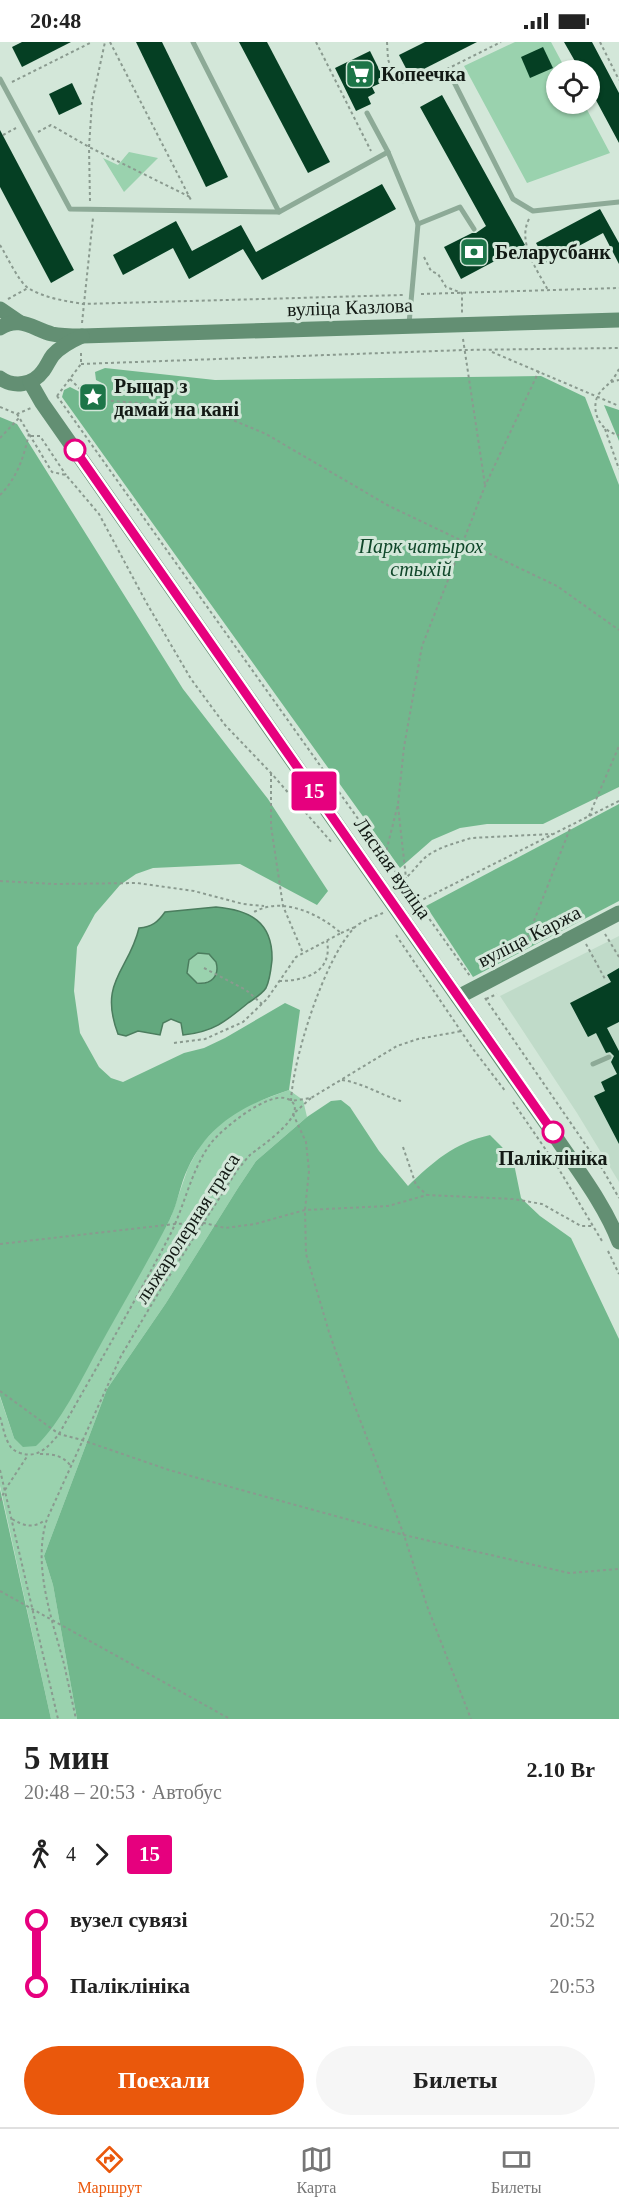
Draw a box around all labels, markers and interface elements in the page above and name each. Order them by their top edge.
text: 20:48 [30,8,81,33]
supermarket icon: Копеечка [344,58,376,90]
map controls [546,60,600,114]
button: locate [546,60,600,114]
place label: Копеечка [381,63,466,85]
bank icon: Беларусбанк [458,236,490,268]
place label: Беларусбанк [495,241,611,264]
street label: вуліца Казлова [287,294,413,321]
place label: Рыцар з дамай на кані [114,375,239,420]
place icon: Рыцар з дамай на кані [77,381,109,413]
unlabelled marker [64,439,86,461]
park label: Парк чатырох стыхій [358,535,484,580]
line badge: 15 [287,772,341,810]
text: 15 [304,779,325,803]
street label: Лясная вуліца [349,813,436,923]
street label: вуліца Каржа [474,901,585,972]
marker: Паліклініка [542,1121,564,1143]
place label: Паліклініка [498,1147,608,1169]
street label: лыжаролерная траса [130,1149,245,1308]
text: 5 мин [24,1740,109,1776]
text: 2.10 Br [527,1757,595,1782]
text: 20:48 – 20:53 · Автобус [24,1781,222,1803]
icon: walk [24,1838,57,1871]
icon: forward [85,1838,118,1871]
text: 15 [139,1842,160,1866]
text: 4 [66,1843,76,1865]
text: вузел сувязі [70,1907,188,1932]
text: 20:52 [549,1909,595,1931]
text: Паліклініка [70,1973,190,1998]
text: 20:53 [549,1975,595,1997]
button: Поехали [24,2046,304,2115]
button: Билеты [316,2046,595,2115]
tab: Маршрут [77,2143,142,2197]
tab: Карта [297,2143,336,2197]
tab: Билеты [491,2143,542,2197]

